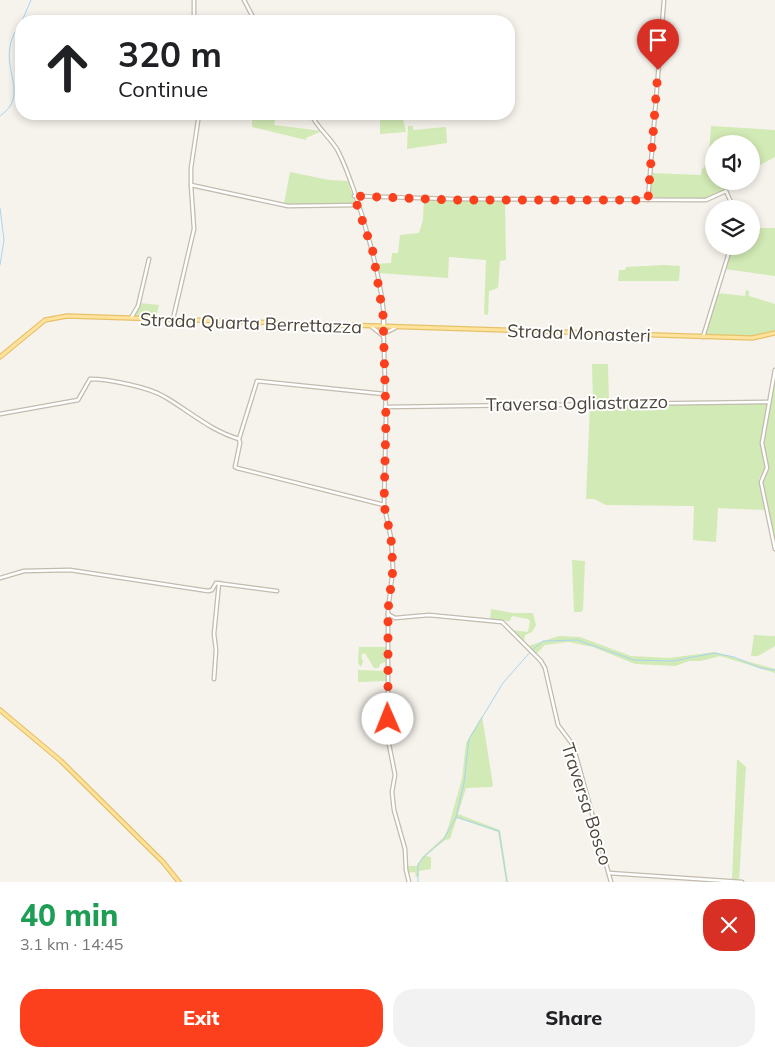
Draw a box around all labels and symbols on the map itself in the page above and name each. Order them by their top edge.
pin [637,19,679,70]
street label: Strada Quarta Berrettazza [140,308,362,338]
street label: Strada Monasteri [507,319,651,347]
street label: Traversa Ogliastrazzo [486,390,668,416]
position arrow [361,692,413,744]
street label: Traversa Bosco [556,740,618,868]

